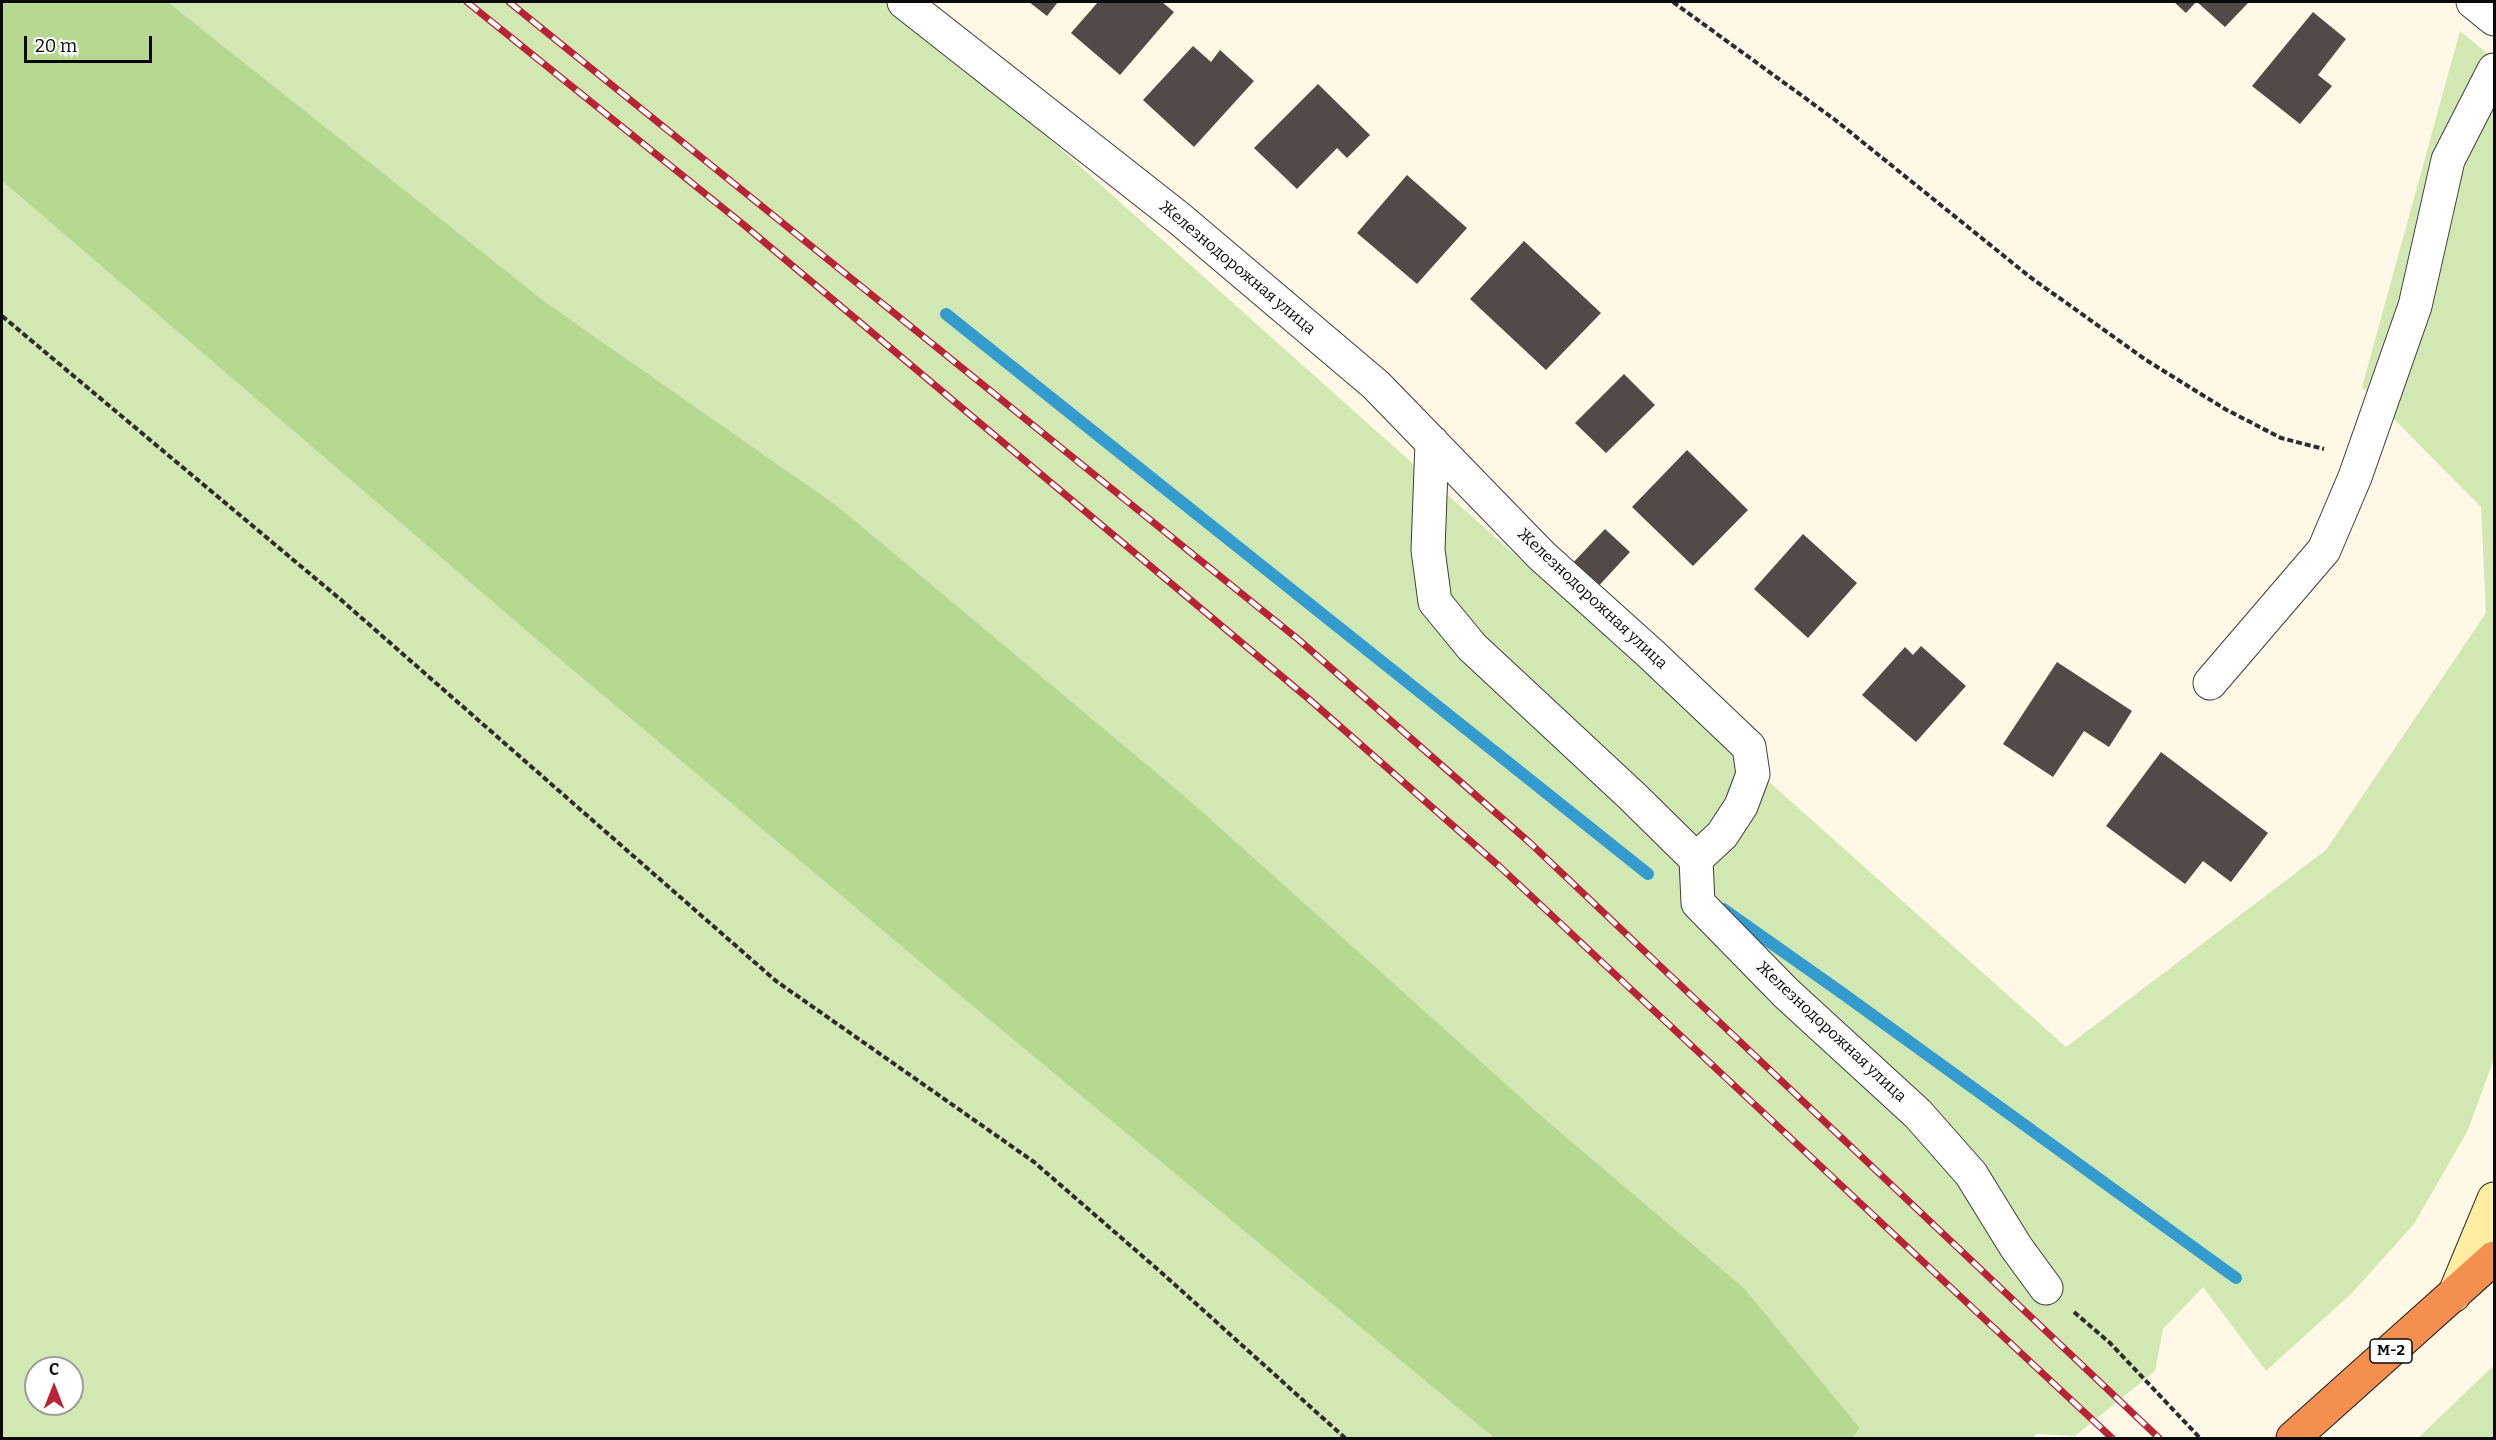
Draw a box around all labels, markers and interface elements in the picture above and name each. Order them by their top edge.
scale bar [27,24,154,62]
text: 20 m [35,35,77,57]
street label: Железнодорожная улица [1155,197,1319,339]
street label: Железнодорожная улица [1513,524,1671,674]
street label: Железнодорожная улица [1752,957,1910,1107]
road number: М-2 [2370,1339,2412,1363]
north arrow [24,1356,84,1416]
text: С [49,1360,59,1379]

